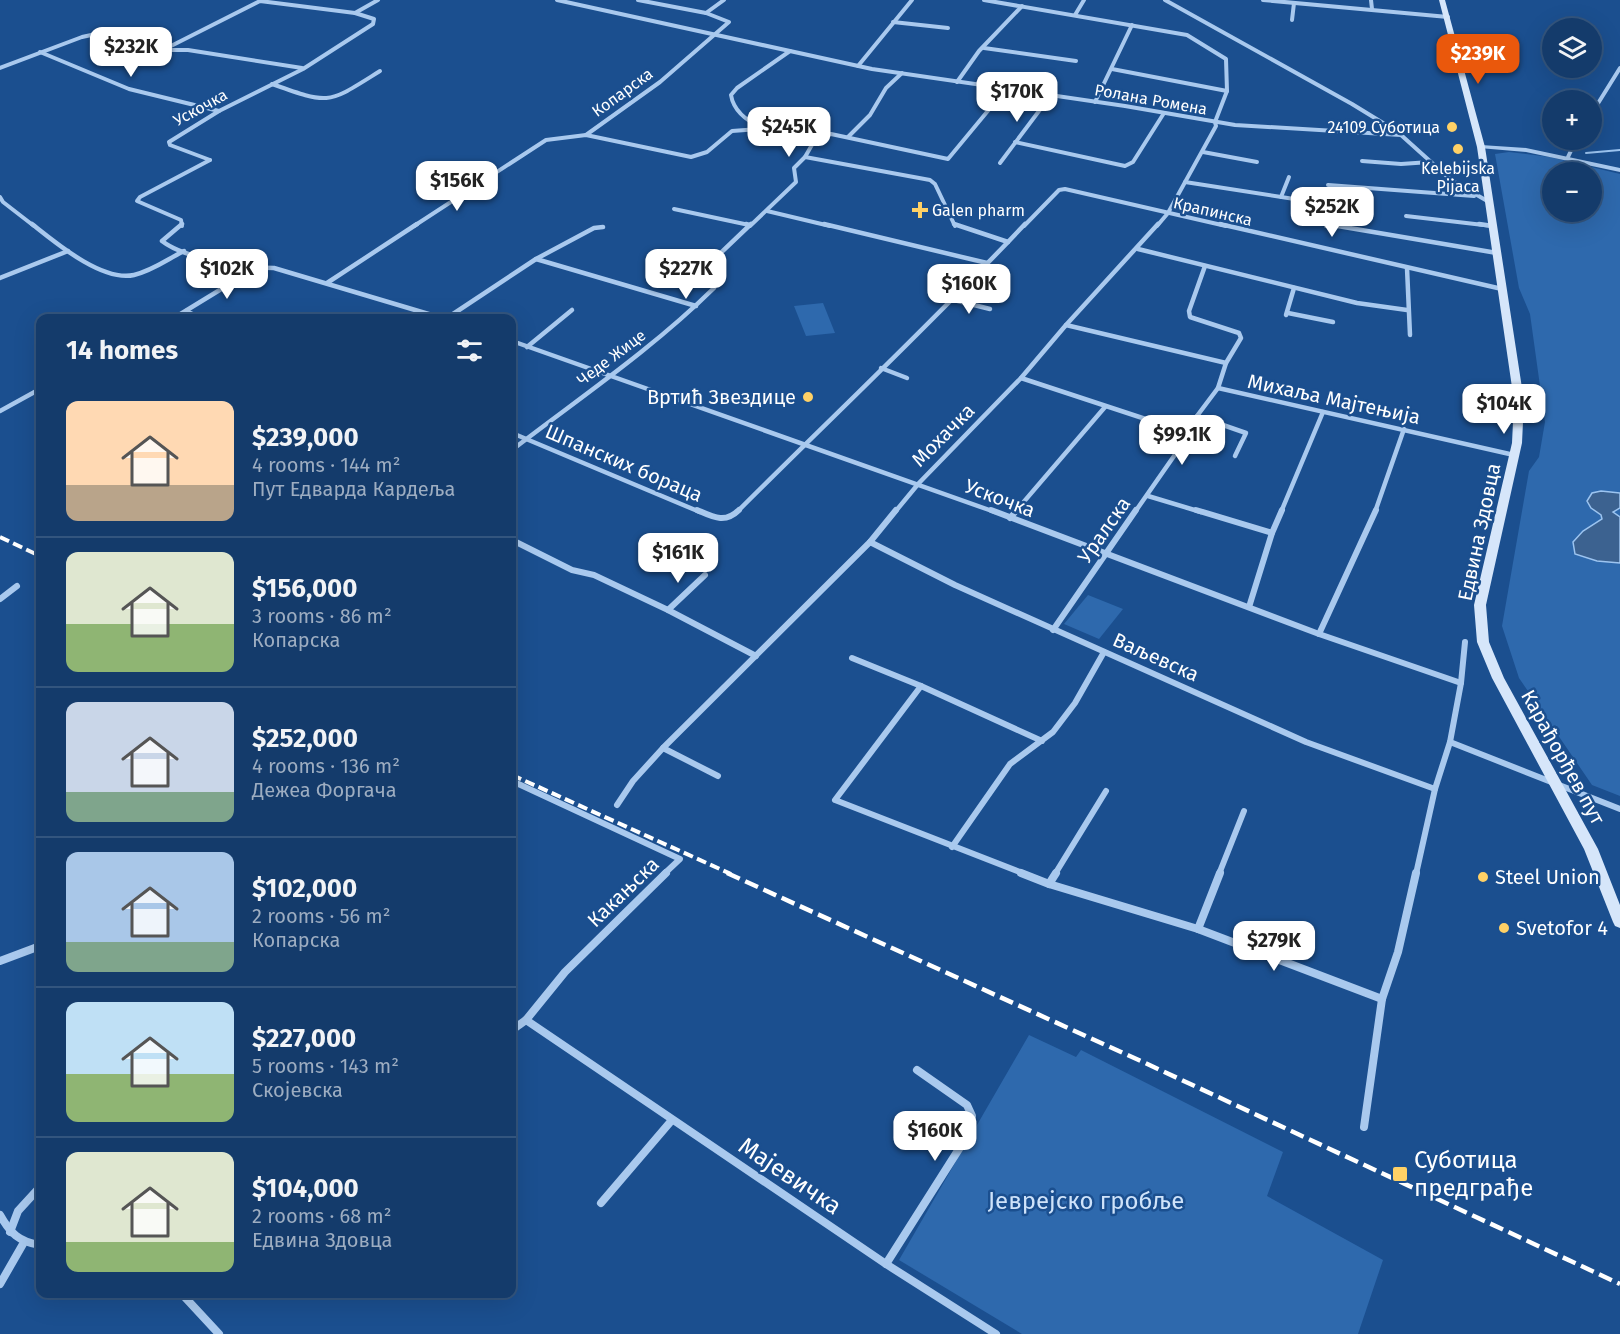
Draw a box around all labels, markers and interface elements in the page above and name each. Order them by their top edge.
map controls [1542,18,1602,222]
button: layers [1542,18,1602,78]
pin: $232K [89,27,173,78]
text: $232K [104,34,158,58]
pin: $239K [1436,34,1520,85]
text: $239K [1450,41,1506,65]
street label: Копарска [588,64,656,121]
pin: $170K [975,72,1059,123]
text: $170K [990,79,1044,103]
street label: Ролана Ромена [1093,80,1209,119]
street label: Ускочка [170,85,231,130]
button: + [1542,90,1602,150]
pin: $245K [747,107,831,158]
text: $245K [761,114,817,138]
place label: 24109 Суботица [1327,118,1440,137]
marker: 24109 Суботица [1445,120,1459,134]
marker: Kelebijska Pijaca [1451,142,1465,156]
place label: Kelebijska Pijaca [1421,159,1495,196]
pin: $156K [415,161,499,212]
button: − [1542,162,1602,222]
text: $156K [430,168,484,192]
pin: $252K [1290,187,1374,238]
street label: Крапинска [1172,193,1254,230]
text: $252K [1305,194,1359,218]
place label: Galen pharm [932,201,1025,220]
marker: Galen pharm [913,203,927,217]
pin: $102K [185,249,269,300]
pin: $227K [644,249,728,300]
text: $102K [200,256,254,280]
text: $227K [659,256,713,280]
pin: $160K [927,264,1011,315]
text: $160K [941,271,997,295]
street label: Чеде Жице [573,325,649,389]
icon: filters [453,334,486,367]
text: 14 homes [66,335,178,366]
street label: Михаља Мајтењија [1245,369,1423,429]
pin: $104K [1462,384,1546,435]
place label: Вртић Звездице [647,385,796,409]
marker: Вртић Звездице [801,390,815,404]
text: $104K [1476,391,1532,415]
street label: Мохачка [906,398,980,472]
pin: $99.1K [1133,415,1231,466]
street label: Шпанских бораца [542,419,706,507]
text: $239,000 [252,422,359,453]
text: $99.1K [1153,422,1211,446]
icon: home [114,425,186,497]
text: 4 rooms · 144 m² [252,453,401,477]
street label: Едвина Здовца [1453,461,1505,603]
street label: Ускочка [961,474,1039,522]
text: Пут Едварда Кардеља [252,477,455,501]
street label: Уралска [1073,492,1135,568]
pin: $161K [636,533,720,584]
text: $161K [652,540,704,564]
text: $156,000 [252,573,358,604]
icon: home [114,576,186,648]
text: 3 rooms · 86 m² [252,604,392,628]
street label: Ваљевска [1109,627,1203,687]
text: Копарска [252,628,340,652]
street label: Карађорђев пут [1516,685,1610,829]
text: $252,000 [252,723,358,754]
icon: home [114,726,186,798]
text: 4 rooms · 136 m² [252,754,400,778]
text: Дежеа Форгача [252,778,397,802]
street label: Какањска [582,852,664,932]
place label: Steel Union [1495,865,1600,889]
marker: Steel Union [1476,870,1490,884]
text: $102,000 [252,873,357,904]
icon: home [114,876,186,948]
text: 2 rooms · 56 m² [252,904,391,928]
place label: Svetofor 4 [1516,916,1608,940]
pin: $279K [1232,921,1316,972]
marker: Svetofor 4 [1497,921,1511,935]
text: Копарска [252,928,340,952]
text: $279K [1247,928,1301,952]
text: $227,000 [252,1023,356,1054]
icon: home [114,1026,186,1098]
text: 5 rooms · 143 m² [252,1054,399,1078]
text: Скојевска [252,1078,343,1102]
pin: $160K [893,1111,977,1162]
text: $160K [907,1118,963,1142]
street label: Мајевичка [733,1132,847,1220]
place label: Суботица предграђе [1414,1146,1533,1202]
marker: Суботица предграђе [1391,1165,1409,1183]
text: $104,000 [252,1173,359,1204]
icon: home [114,1176,186,1248]
park label: Јеврејско гробље [988,1187,1184,1215]
text: 2 rooms · 68 m² [252,1204,392,1228]
text: Едвина Здовца [252,1228,392,1252]

